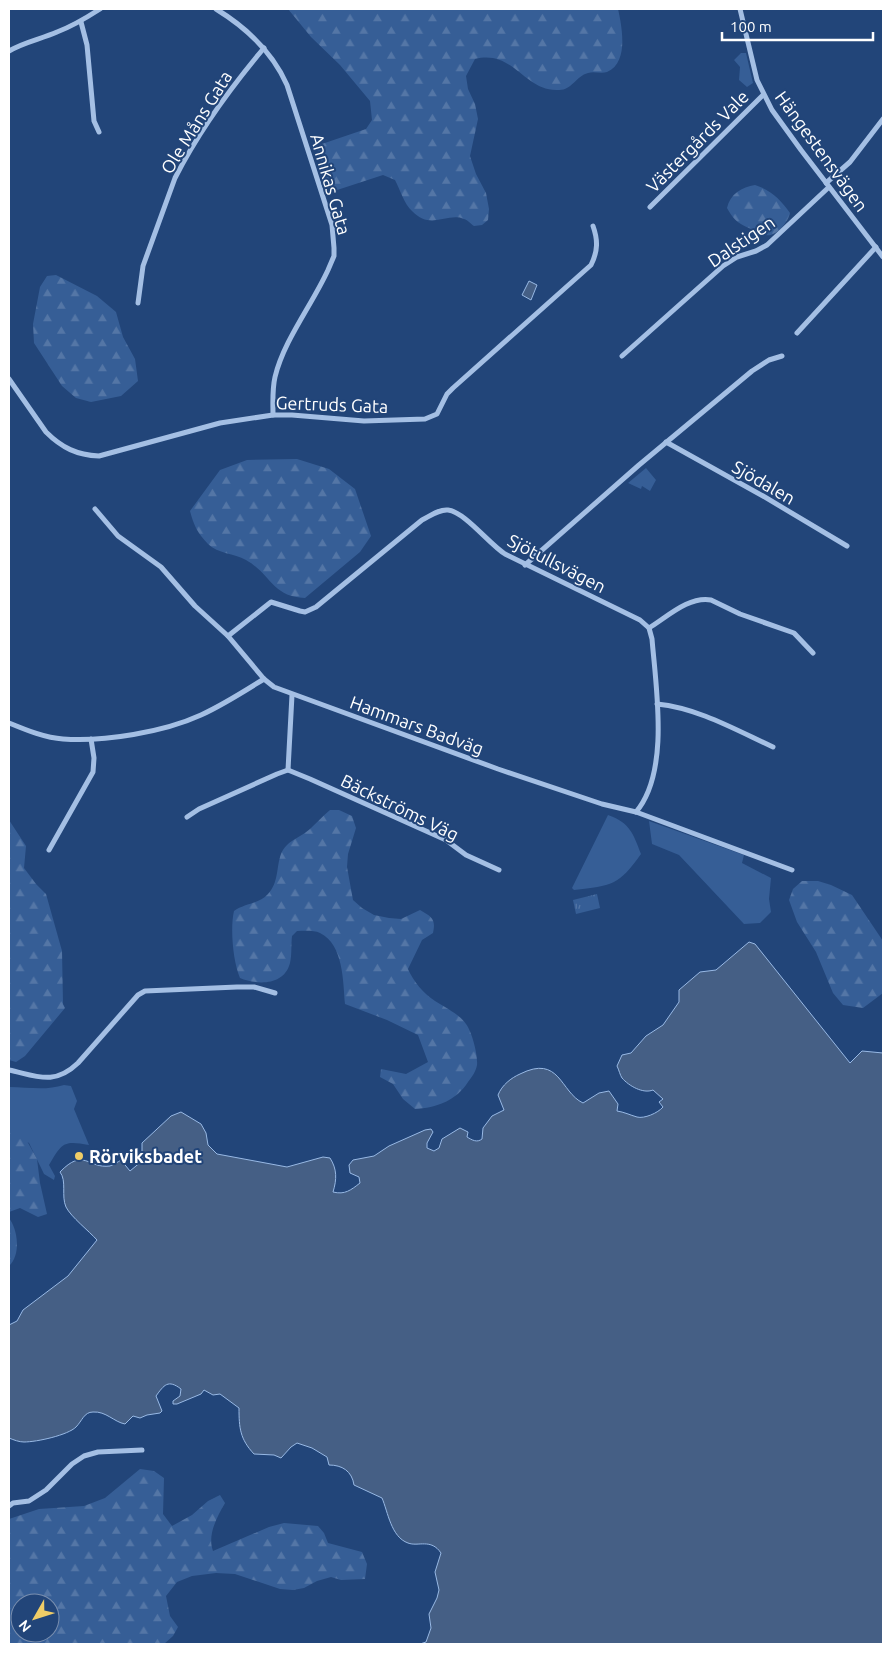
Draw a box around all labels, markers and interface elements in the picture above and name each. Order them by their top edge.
scale bar [722,10,873,42]
text: 100 m [730,18,772,35]
street label: Ole Måns Gata [156,67,236,177]
street label: Västergårds Vale [642,86,752,196]
street label: Hängestensvägen [772,87,872,215]
street label: Annikas Gata [307,131,355,237]
street label: Dalstigen [704,211,778,271]
street label: Gertruds Gata [275,392,389,416]
street label: Sjödalen [729,456,799,508]
street label: Sjötullsvägen [505,530,609,596]
street label: Hammars Badväg [348,692,486,758]
street label: Bäckströms Väg [338,770,462,844]
place label: Rörviksbadet [89,1146,202,1166]
marker: Rörviksbadet [73,1150,85,1162]
north arrow [10,1593,60,1643]
text: N [15,1617,34,1635]

